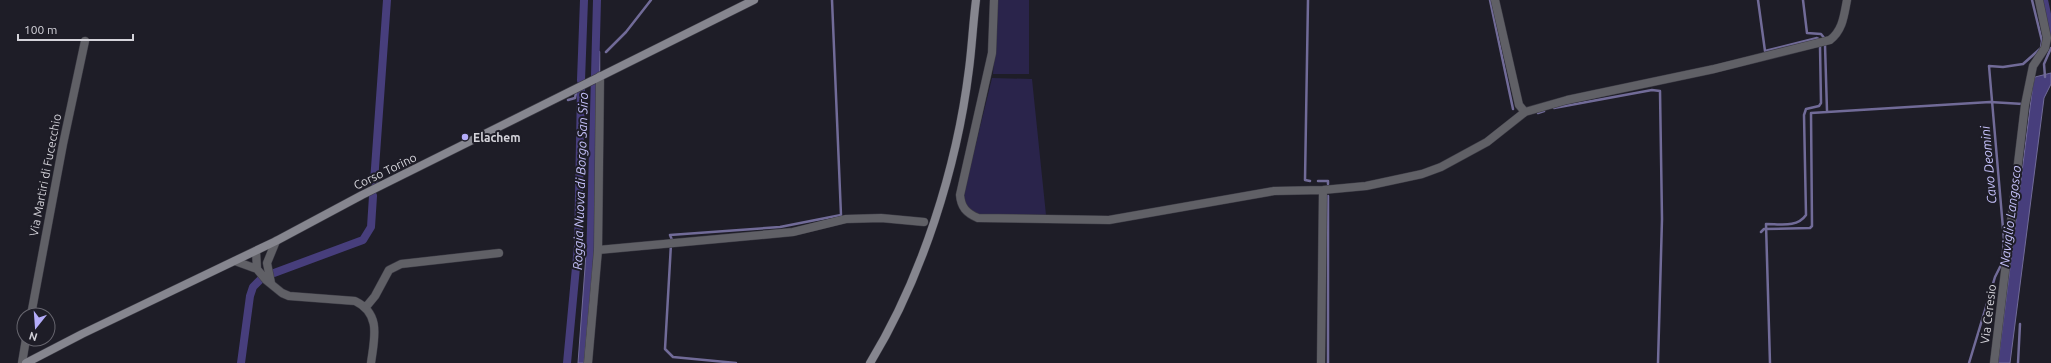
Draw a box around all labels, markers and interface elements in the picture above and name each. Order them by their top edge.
scale bar [18,16,133,42]
text: 100 m [24,23,57,36]
water label: Roggia Nuova di Borgo San Siro [570,92,590,270]
street label: Via Martiri di Fucecchio [27,113,63,237]
water label: Cavo Deomini [1978,125,1998,205]
place label: Elachem [473,131,521,144]
marker: Elachem [460,132,470,142]
street label: Corso Torino [351,150,419,192]
water label: Naviglio Langosco [1997,164,2023,268]
street label: Via Ceresio [1978,283,1998,345]
north arrow [16,307,56,347]
text: N [27,330,39,344]

